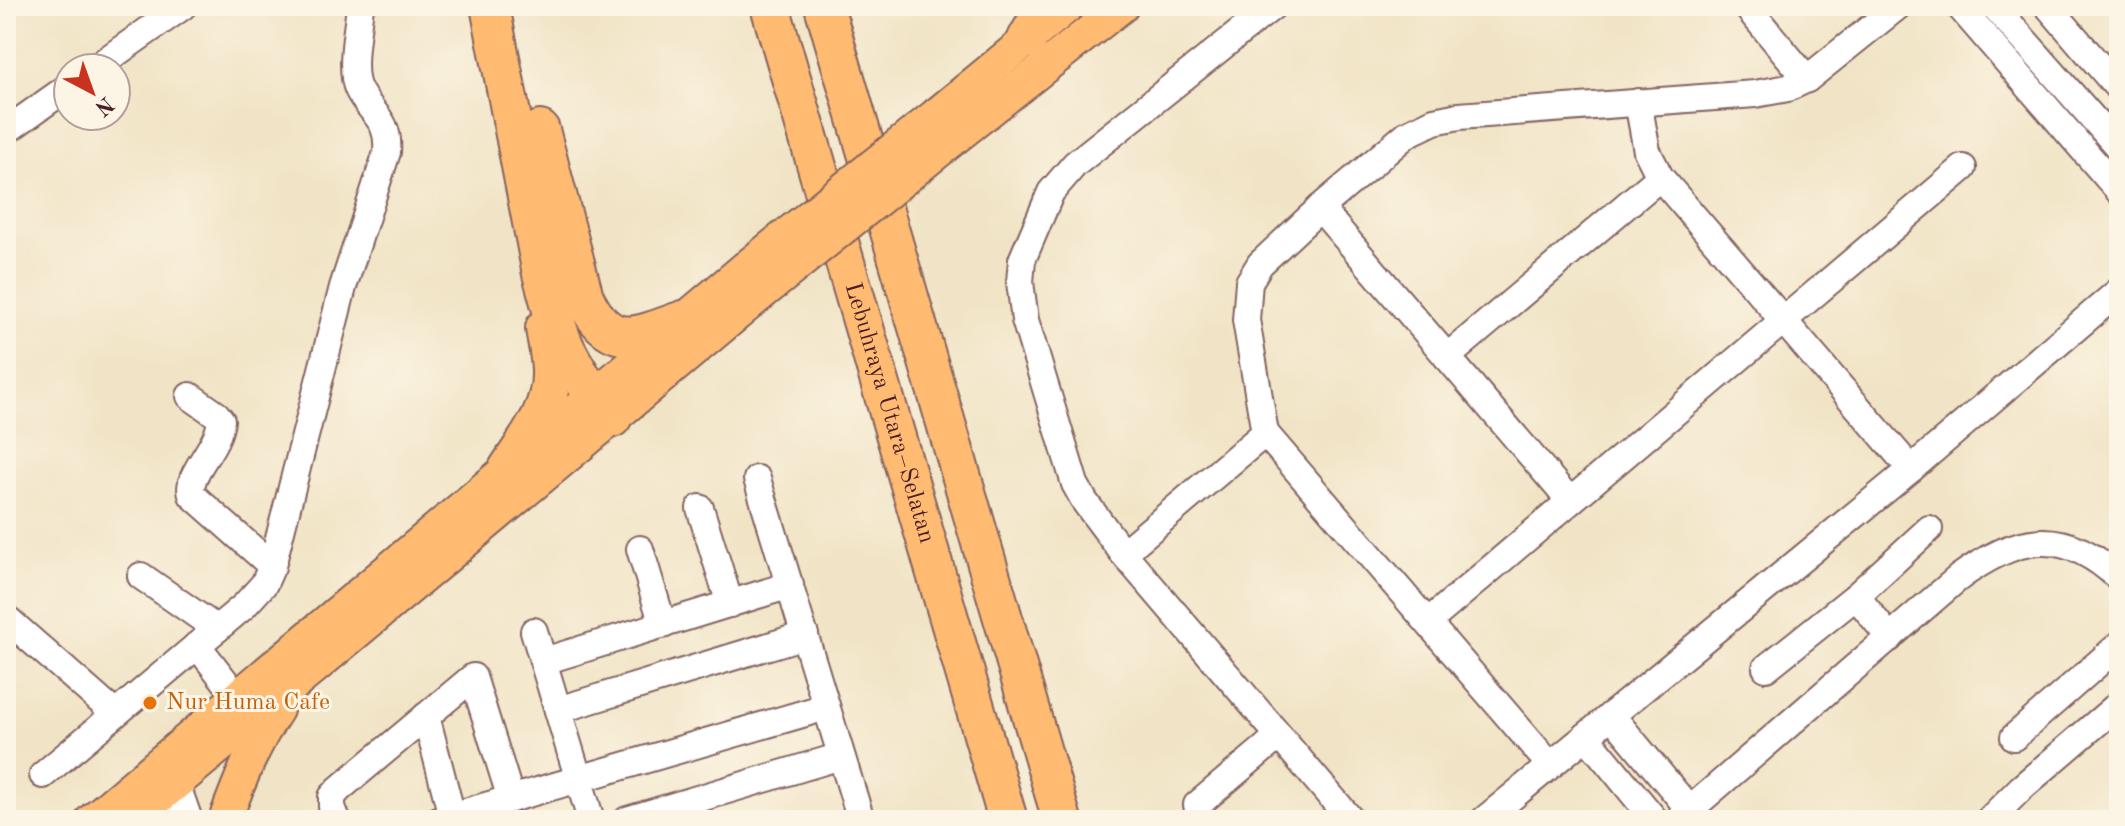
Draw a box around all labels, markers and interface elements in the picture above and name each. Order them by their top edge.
north arrow [52,52,132,132]
text: N [90,92,117,120]
street label: Lebuhraya Utara–Selatan [840,280,938,546]
place label: Nur Huma Cafe [166,691,330,715]
marker: Nur Huma Cafe [141,694,159,712]

